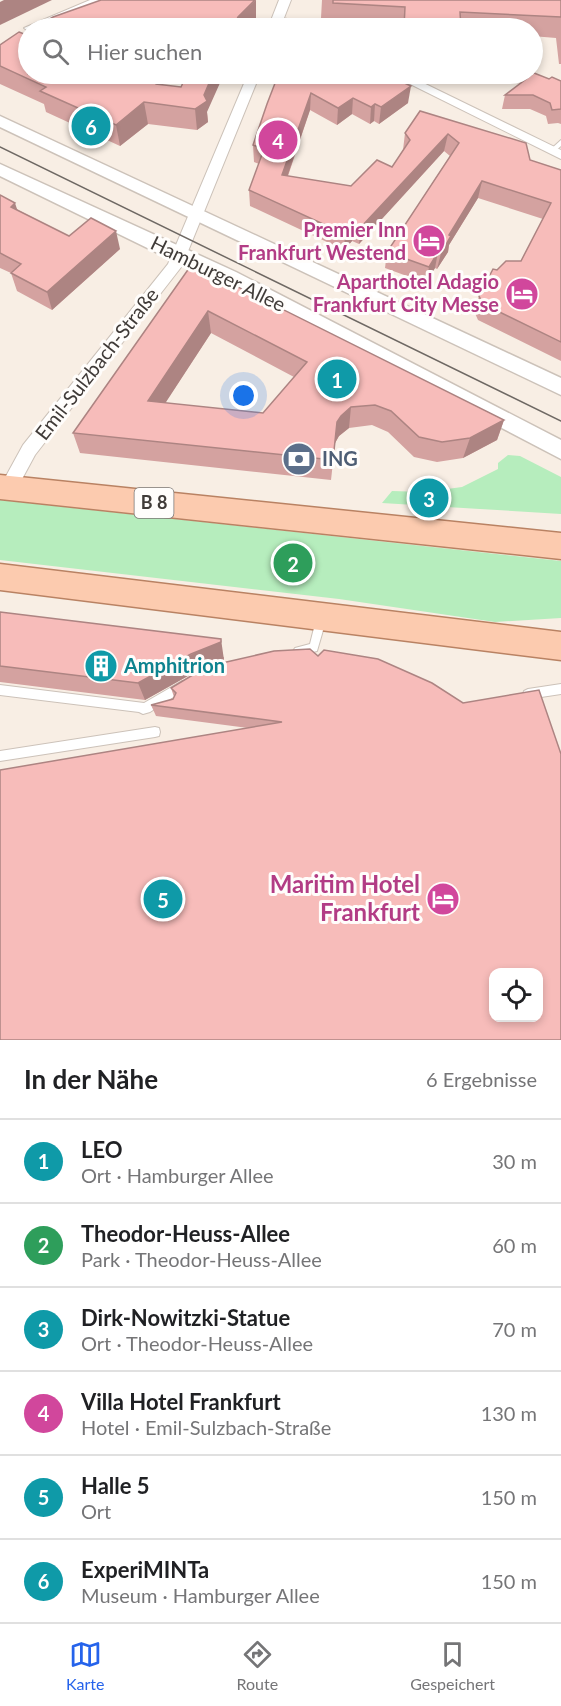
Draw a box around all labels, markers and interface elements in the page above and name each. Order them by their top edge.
search box [18,18,543,84]
icon: search [39,35,72,68]
text: Hier suchen [87,38,202,65]
pin: 6 [72,104,110,148]
pin: 4 [258,118,298,162]
place label: Premier Inn Frankfurt Westend [238,217,406,264]
hotel icon: Premier Inn Frankfurt Westend [411,223,447,259]
street label: Hamburger Allee [147,230,290,316]
place label: Aparthotel Adagio Frankfurt City Messe [313,269,499,316]
hotel icon: Aparthotel Adagio Frankfurt City Messe [504,276,540,312]
street label: Emil-Sulzbach-Straße [29,283,163,444]
pin: 1 [318,356,356,401]
your location [229,381,258,410]
bank icon: ING [281,441,317,477]
place label: ING [322,446,358,470]
pin: 3 [410,476,448,520]
road number: B 8 [134,488,174,518]
pin: 2 [274,540,312,586]
building icon: Amphitrion [83,648,119,684]
place label: Amphitrion [123,653,225,677]
place label: Maritim Hotel Frankfurt [270,869,420,926]
pin: 5 [144,876,182,922]
hotel icon: Maritim Hotel Frankfurt [425,881,461,917]
map controls [489,968,543,1022]
button: locate [489,968,543,1022]
text: In der Nähe [24,1063,158,1095]
text: 6 Ergebnisse [426,1067,537,1091]
text: LEO [81,1136,123,1163]
text: 1 [38,1149,49,1173]
text: 30 m [492,1149,537,1173]
text: Ort · Hamburger Allee [81,1163,274,1187]
text: Theodor-Heuss-Allee [81,1220,290,1247]
text: 2 [38,1233,49,1257]
text: 60 m [492,1233,537,1257]
text: Park · Theodor-Heuss-Allee [81,1247,322,1271]
text: Dirk-Nowitzki-Statue [81,1304,290,1331]
text: 3 [38,1317,49,1341]
text: 70 m [492,1317,537,1341]
text: Ort · Theodor-Heuss-Allee [81,1331,313,1355]
text: Villa Hotel Frankfurt [81,1388,281,1415]
text: 4 [38,1401,49,1425]
text: 130 m [481,1401,537,1425]
text: Hotel · Emil-Sulzbach-Straße [81,1415,331,1439]
text: Halle 5 [81,1472,150,1499]
text: 5 [38,1485,49,1509]
text: 150 m [481,1485,537,1509]
text: Ort [81,1499,111,1523]
text: ExperiMINTa [81,1556,209,1583]
text: 6 [38,1569,49,1593]
text: 150 m [481,1569,537,1593]
text: Museum · Hamburger Allee [81,1583,320,1607]
tab: Karte [66,1638,104,1693]
tab: Route [237,1638,278,1693]
tab: Gespeichert [410,1638,495,1693]

